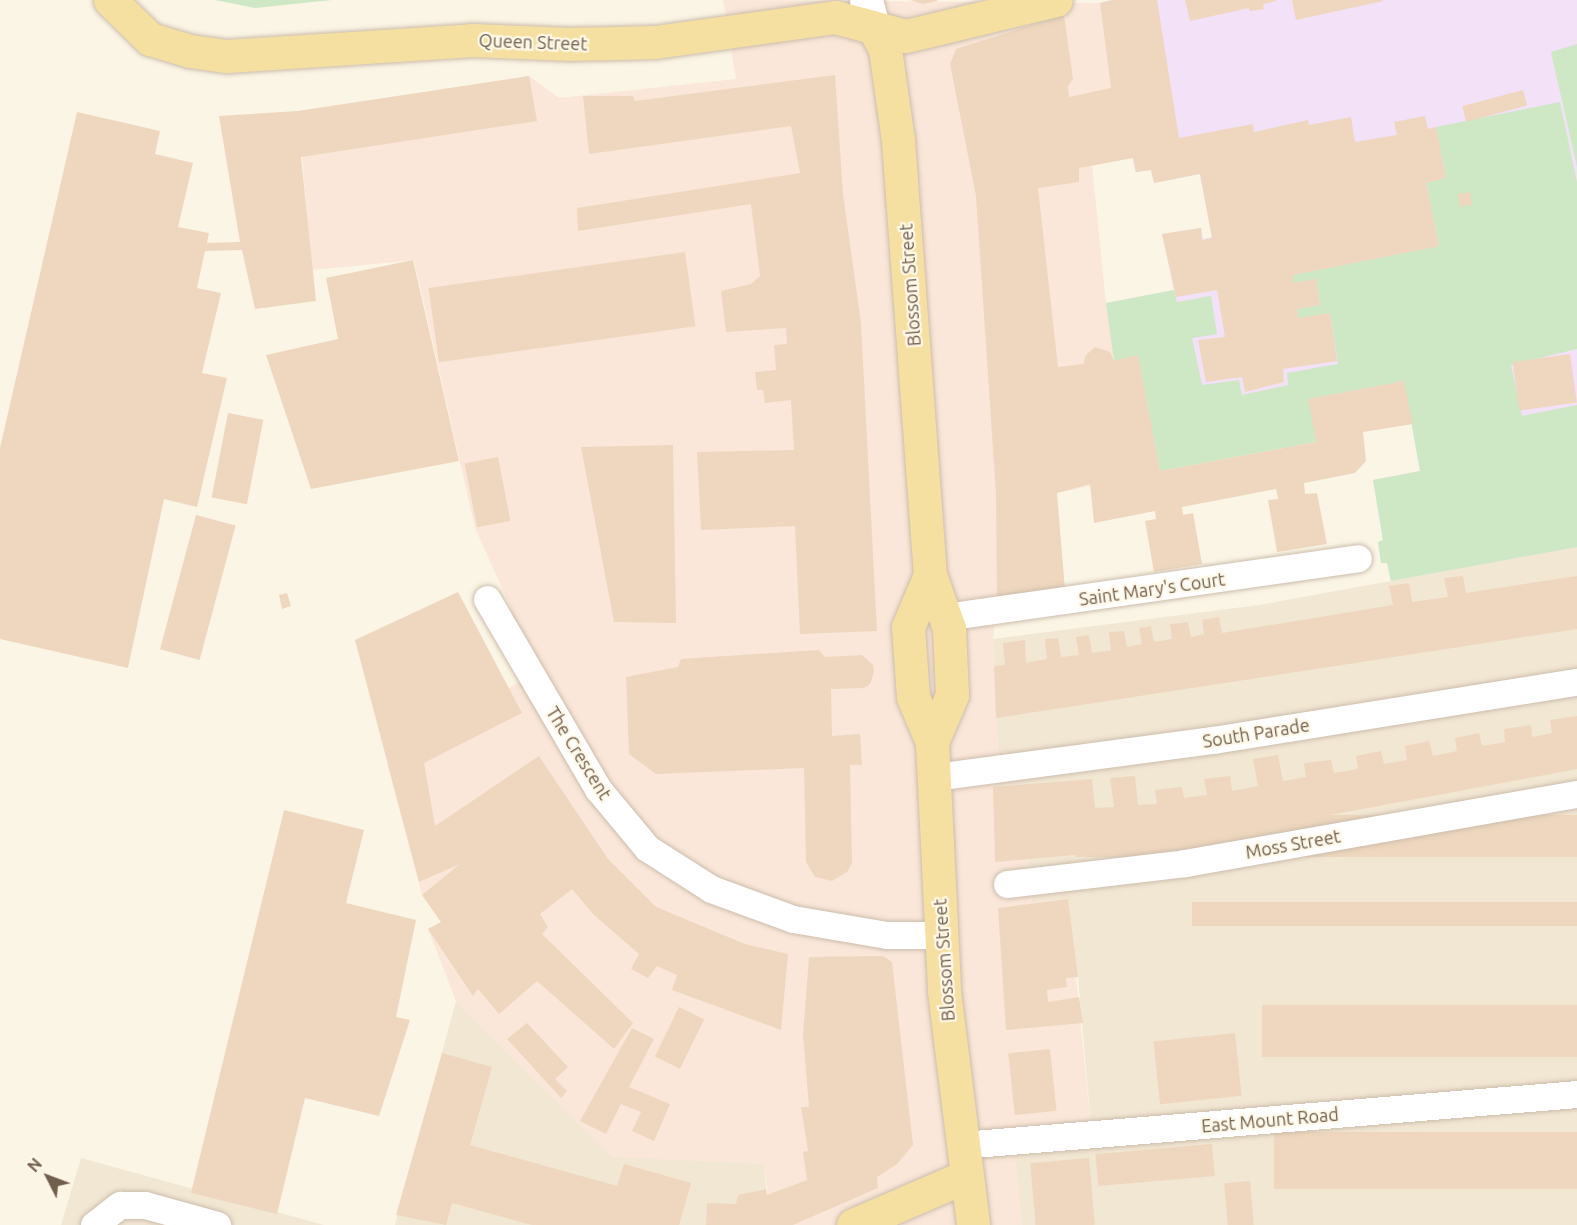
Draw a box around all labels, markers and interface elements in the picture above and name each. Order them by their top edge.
street label: Queen Street [478,29,588,55]
street label: Blossom Street [895,223,925,347]
street label: Saint Mary's Court [1078,568,1226,610]
street label: The Crescent [542,703,616,803]
street label: South Parade [1201,714,1311,752]
street label: Moss Street [1244,825,1342,863]
street label: Blossom Street [929,898,959,1022]
street label: East Mount Road [1200,1103,1340,1137]
north arrow [18,1147,78,1207]
text: N [24,1154,45,1175]

